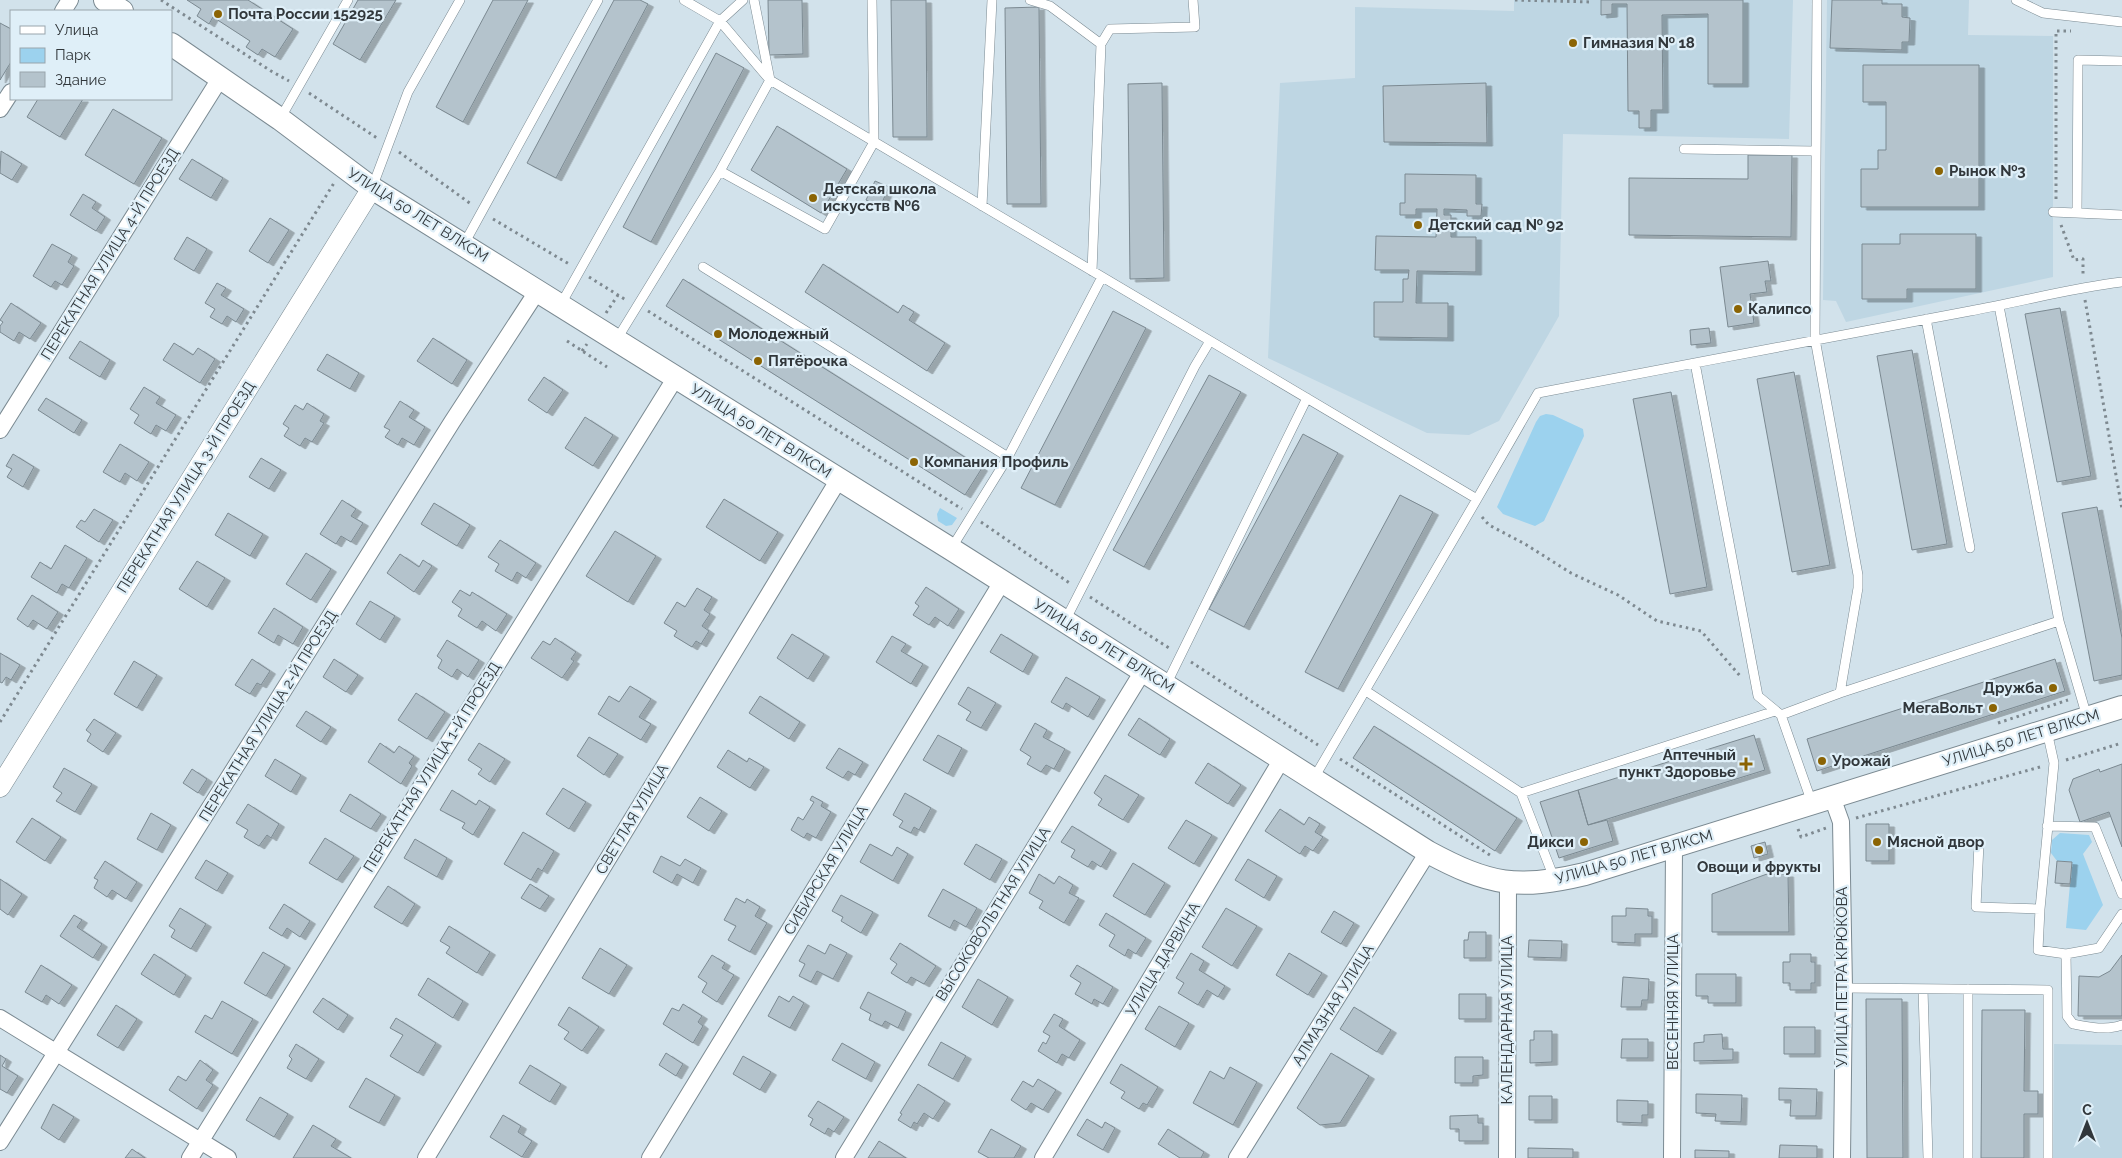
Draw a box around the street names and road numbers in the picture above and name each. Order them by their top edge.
street label: ПЕРЕКАТНАЯ УЛИЦА 4-Й ПРОЕЗД [37,145,183,363]
street label: УЛИЦА 50 ЛЕТ ВЛКСМ [344,164,492,266]
street label: ПЕРЕКАТНАЯ УЛИЦА 3-Й ПРОЕЗД [113,378,259,596]
street label: УЛИЦА 50 ЛЕТ ВЛКСМ [687,380,835,482]
street label: УЛИЦА 50 ЛЕТ ВЛКСМ [1030,595,1178,697]
street label: ПЕРЕКАТНАЯ УЛИЦА 2-Й ПРОЕЗД [195,607,341,825]
street label: ПЕРЕКАТНАЯ УЛИЦА 1-Й ПРОЕЗД [360,659,504,875]
street label: УЛИЦА 50 ЛЕТ ВЛКСМ [1940,706,2102,770]
street label: СВЕТЛАЯ УЛИЦА [592,761,672,877]
street label: СИБИРСКАЯ УЛИЦА [780,802,872,938]
street label: ВЫСОКОВОЛЬТНАЯ УЛИЦА [932,824,1054,1004]
street label: УЛИЦА 50 ЛЕТ ВЛКСМ [1553,826,1715,888]
street label: УЛИЦА ПЕТРА КРЮКОВА [1833,887,1851,1067]
street label: УЛИЦА ДАРВИНА [1122,899,1204,1019]
street label: ВЕСЕННЯЯ УЛИЦА [1664,934,1682,1070]
street label: КАЛЕНДАРНАЯ УЛИЦА [1498,936,1516,1104]
street label: АЛМАЗНАЯ УЛИЦА [1288,941,1378,1069]

